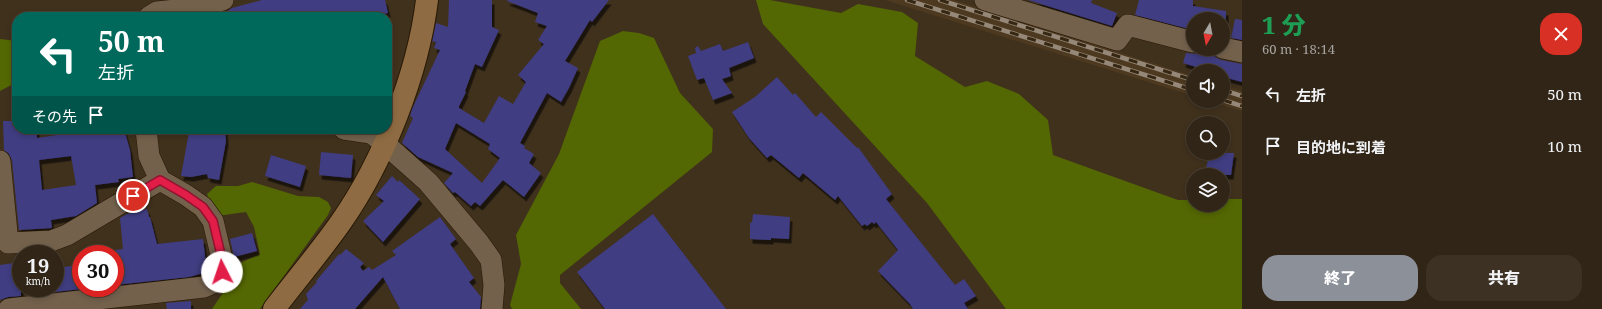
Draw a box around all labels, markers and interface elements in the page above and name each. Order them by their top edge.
text: 1 分 [1262,8,1306,41]
north arrow [1186,12,1230,56]
map controls [1186,12,1230,212]
button: close [1540,13,1582,55]
text: 50 m [98,22,165,60]
icon: left [32,28,84,80]
text: 60 m · 18:14 [1262,40,1335,58]
text: 左折 [98,60,134,84]
button: sound [1186,64,1230,108]
icon: left [1262,83,1284,105]
text: 50 m [1547,84,1582,104]
text: 左折 [1296,85,1326,105]
icon: arrive [85,104,107,126]
text: その先 [32,106,77,126]
button: search [1186,116,1230,160]
icon: arrive [1262,135,1284,157]
text: 10 m [1547,136,1582,156]
text: 目的地に到着 [1296,137,1386,157]
button: layers [1186,168,1230,212]
pin [116,179,150,213]
icon: arrive [122,185,144,207]
speed limit sign: 30 [72,245,124,297]
position arrow [201,251,243,293]
text: 19 [27,252,49,279]
button: 終了 [1262,255,1418,301]
button: 共有 [1426,255,1582,301]
text: km/h [26,274,50,288]

